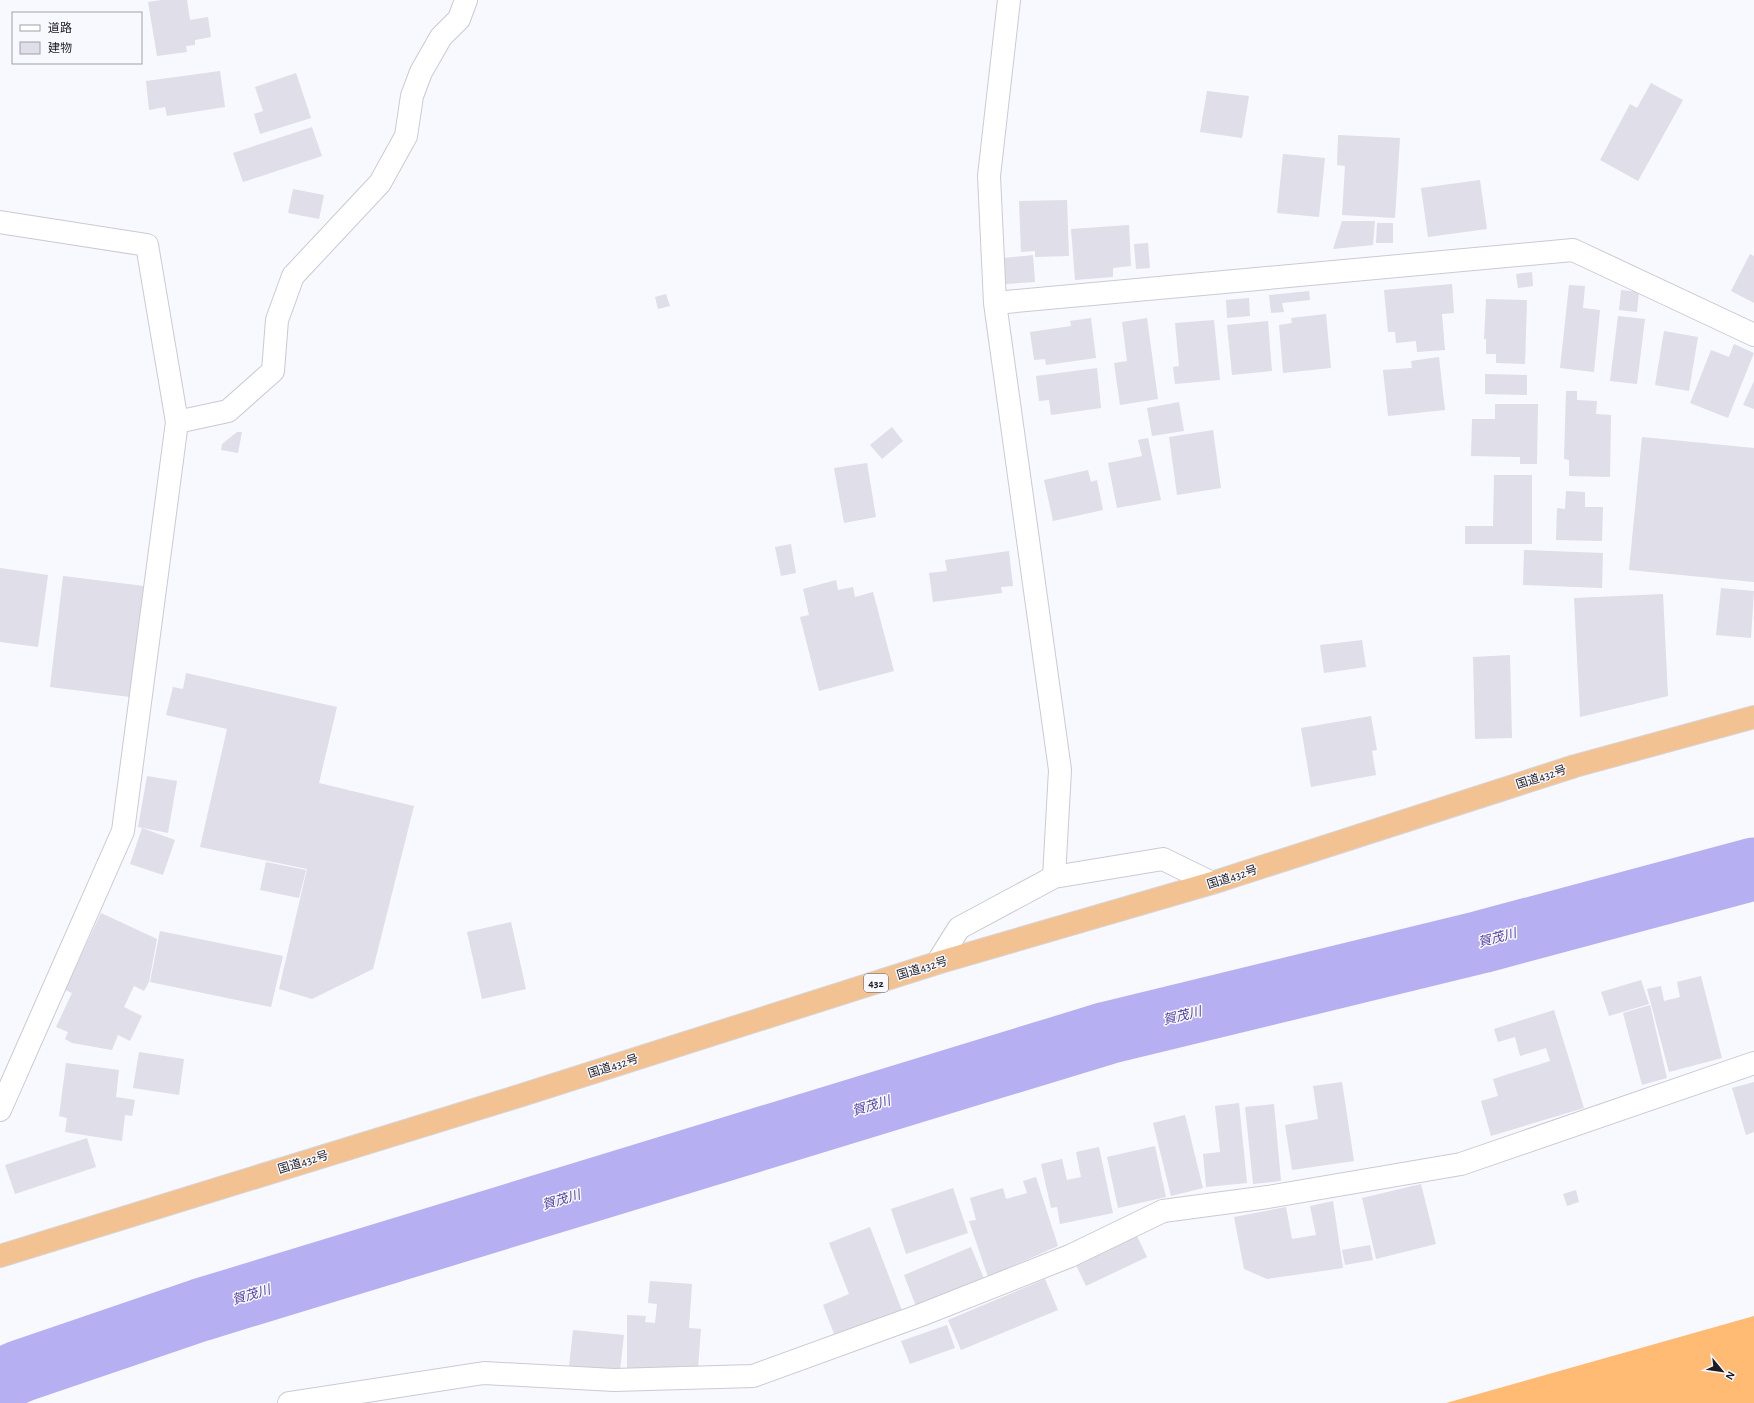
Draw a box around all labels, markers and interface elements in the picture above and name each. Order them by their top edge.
legend [12,12,142,64]
text: 道路 [48,21,72,34]
text: 建物 [48,41,72,54]
street label: 国道432号 [1514,762,1568,791]
street label: 国道432号 [1205,862,1259,891]
water label: 賀茂川 [1477,926,1520,950]
street label: 国道432号 [895,954,949,981]
road number: 432 [864,974,888,992]
water label: 賀茂川 [1162,1004,1205,1027]
street label: 国道432号 [586,1051,640,1080]
water label: 賀茂川 [851,1093,894,1118]
street label: 国道432号 [276,1148,330,1175]
water label: 賀茂川 [541,1187,584,1212]
water label: 賀茂川 [231,1282,274,1307]
north arrow [1702,1351,1742,1391]
text: N [1724,1370,1737,1382]

